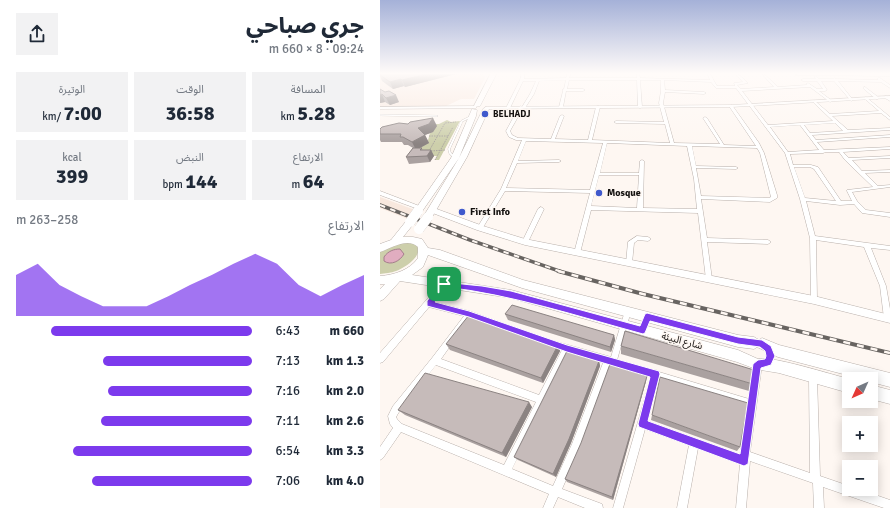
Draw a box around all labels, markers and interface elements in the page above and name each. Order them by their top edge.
text: جري صباحي [246,12,364,39]
button: share [16,13,58,55]
text: 09:24 · 8 × 660 m [269,41,364,57]
text: الوتيرة [59,83,85,96]
text: الوقت [176,83,204,96]
text: المسافة [291,83,325,96]
text: 7:00 [64,101,102,126]
text: 36:58 [165,101,215,126]
text: 5.28 [297,101,335,126]
marker: BELHADJ [480,109,490,119]
place label: BELHADJ [493,109,530,120]
text: /km [42,110,64,123]
text: km [281,110,297,123]
text: kcal [62,151,82,164]
text: النبض [176,151,204,164]
text: الارتفاع [293,151,323,164]
text: 399 [56,164,88,189]
text: 144 [185,169,218,194]
text: 64 [303,169,324,194]
text: bpm [162,178,185,191]
text: m [292,178,303,191]
place label: Mosque [607,187,641,199]
marker: Mosque [594,188,604,198]
place label: First Info [470,206,510,218]
marker: First Info [457,207,467,217]
text: 258–263 m [16,212,78,228]
text: الارتفاع [328,218,364,234]
pin [427,267,461,301]
icon: arrive [433,273,455,295]
text: 6:43 [275,323,300,339]
text: 660 m [330,323,364,339]
street label: شارع البيئة [660,330,704,353]
text: 7:13 [275,353,300,369]
text: 1.3 km [326,353,364,369]
north arrow [842,372,878,408]
map controls [842,372,878,496]
text: 7:16 [275,383,300,399]
text: 2.0 km [326,383,364,399]
text: 7:11 [275,413,300,429]
text: 2.6 km [326,413,364,429]
button: + [842,416,878,452]
text: 6:54 [275,443,300,459]
text: 3.3 km [326,443,364,459]
button: − [842,460,878,496]
text: 7:06 [275,473,300,489]
text: 4.0 km [326,473,364,489]

